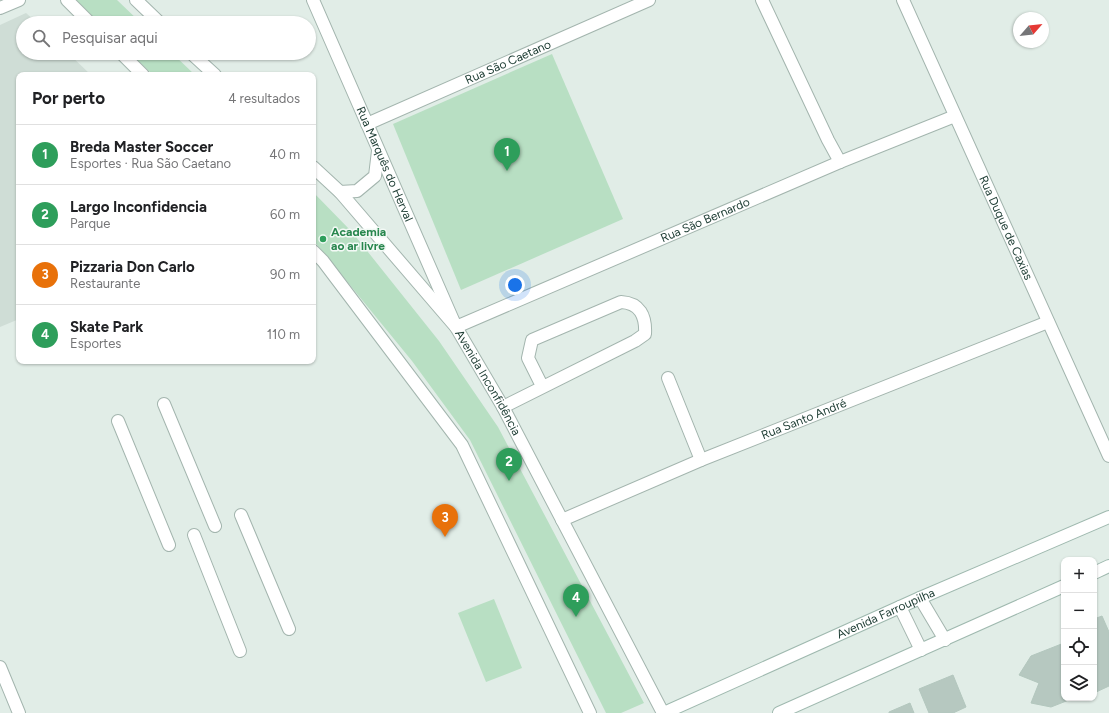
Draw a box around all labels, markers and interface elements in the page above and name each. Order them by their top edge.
north arrow [1013,12,1049,48]
search box [16,16,316,60]
icon: search [30,27,52,49]
text: Pesquisar aqui [62,29,158,47]
street label: Rua São Caetano [463,37,553,87]
text: Por perto [32,88,105,108]
text: 4 resultados [228,91,300,106]
street label: Rua Marquês do Herval [353,104,416,224]
text: Breda Master Soccer [70,138,213,156]
pin: 1 [494,138,520,171]
text: 1 [42,147,48,162]
text: 40 m [269,147,300,162]
text: Esportes · Rua São Caetano [70,156,231,171]
street label: Rua Duque de Caxias [976,173,1036,283]
street label: Rua São Bernardo [658,195,752,245]
text: Largo Inconfidencia [70,198,207,216]
text: 2 [41,207,49,222]
text: 60 m [270,207,300,222]
text: Parque [70,216,110,231]
place label: Academia ao ar livre [331,225,386,253]
marker: Academia ao ar livre [318,234,328,244]
text: Pizzaria Don Carlo [70,258,195,276]
text: 3 [41,267,49,282]
text: 90 m [270,267,300,282]
your location [505,275,525,295]
text: Restaurante [70,276,140,291]
text: Skate Park [70,318,143,336]
text: 4 [41,327,49,342]
text: 110 m [267,327,300,342]
street label: Avenida Inconfidência [452,327,524,438]
text: Esportes [70,336,121,351]
street label: Rua Santo André [759,396,849,442]
pin: 2 [496,448,522,481]
pin: 3 [432,504,458,537]
map controls [1061,557,1097,701]
button: + [1061,557,1097,593]
pin: 4 [563,584,589,617]
street label: Avenida Farroupilha [834,586,937,642]
button: − [1061,593,1097,629]
button: locate [1061,629,1097,665]
button: layers [1061,665,1097,701]

